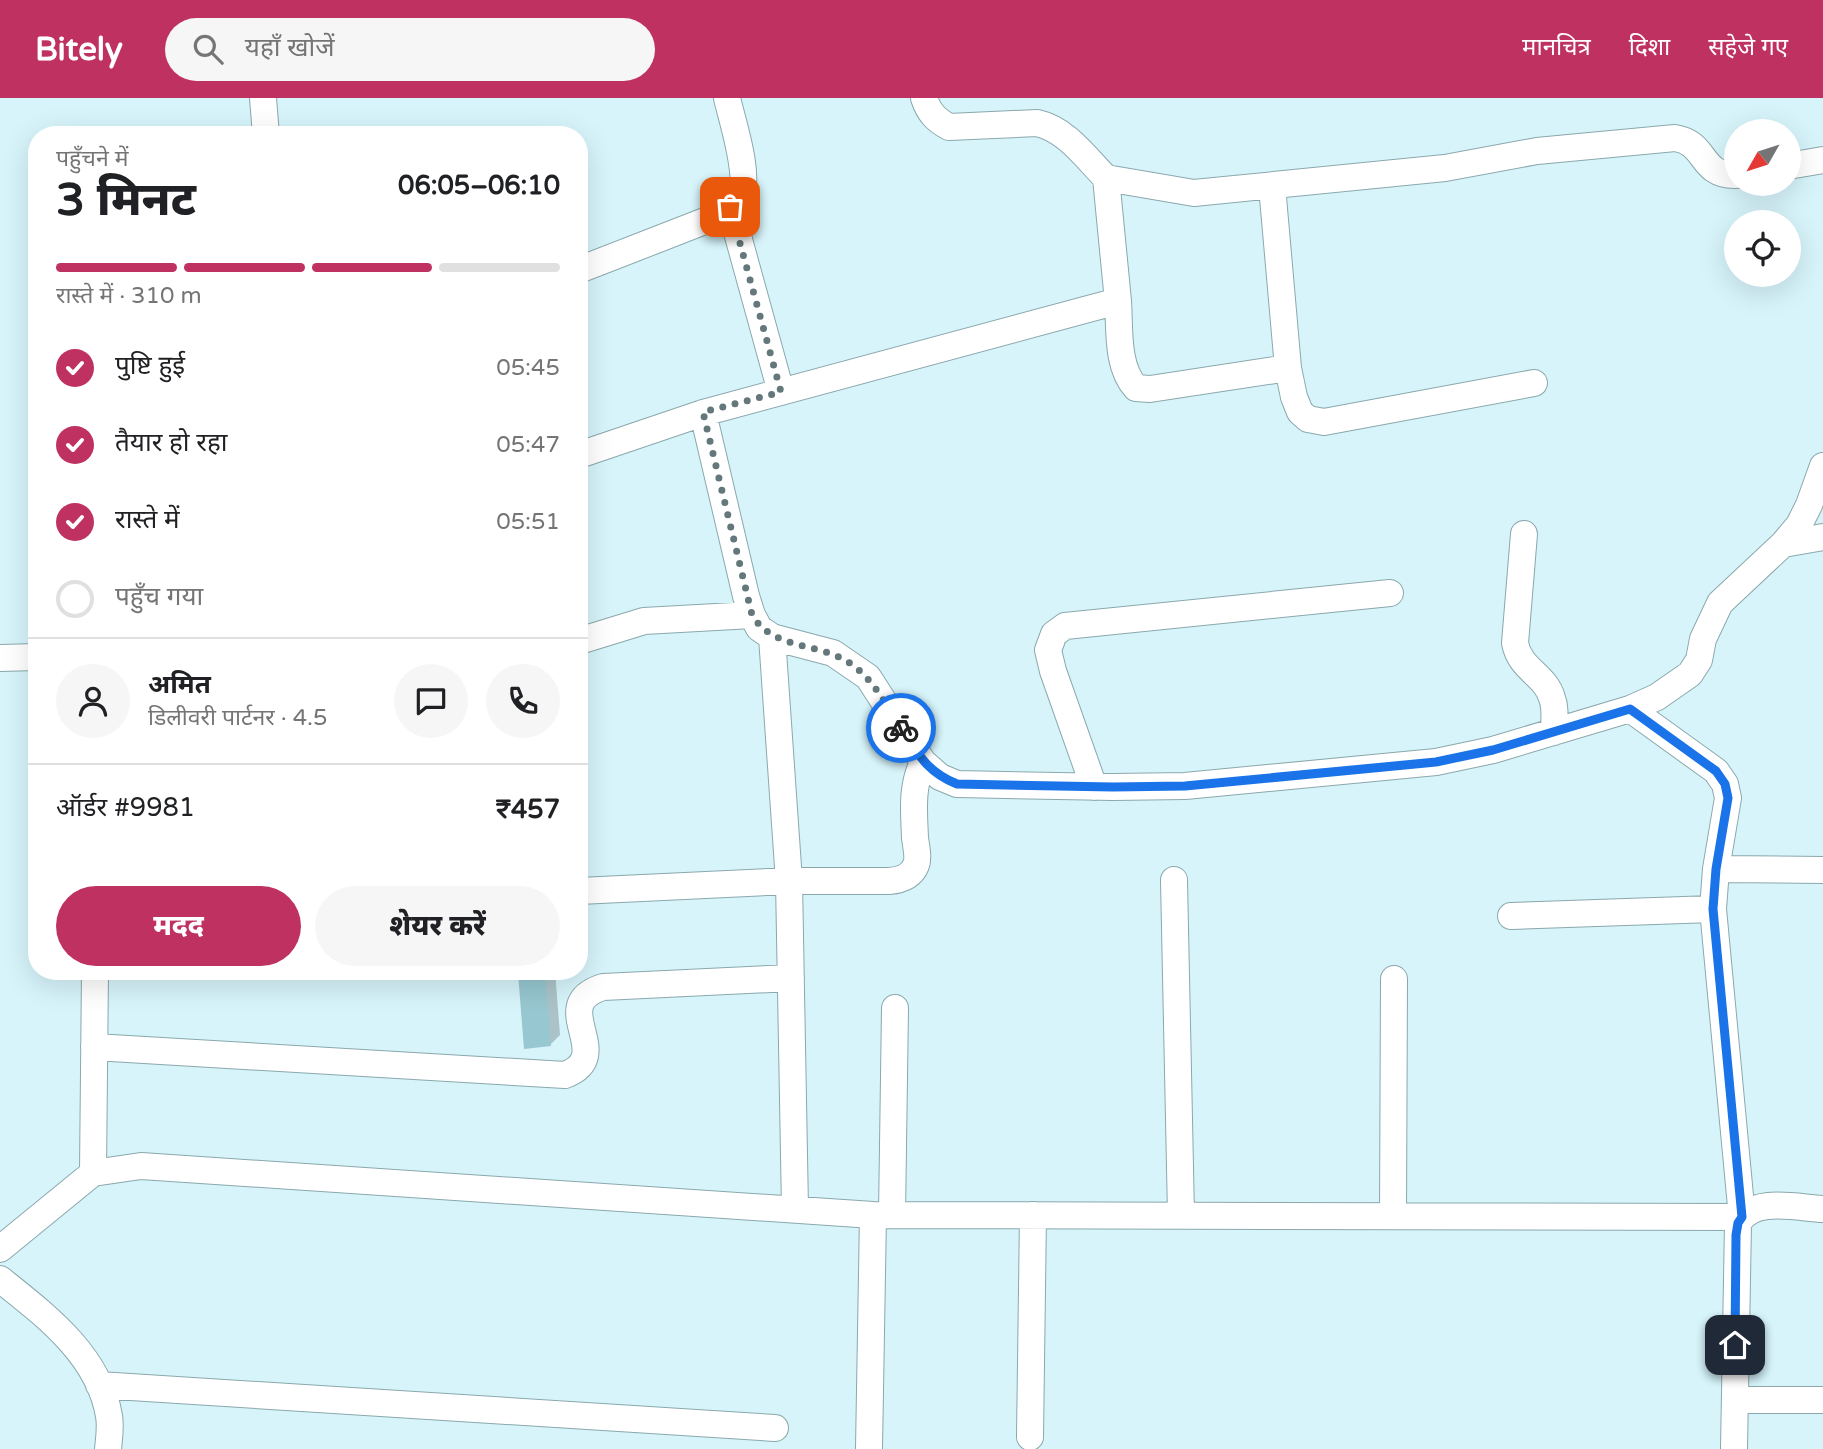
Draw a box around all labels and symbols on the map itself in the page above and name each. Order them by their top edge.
north arrow [1724,119,1801,196]
pin [700,177,760,237]
courier [866,693,936,763]
pin [1705,1315,1765,1375]

